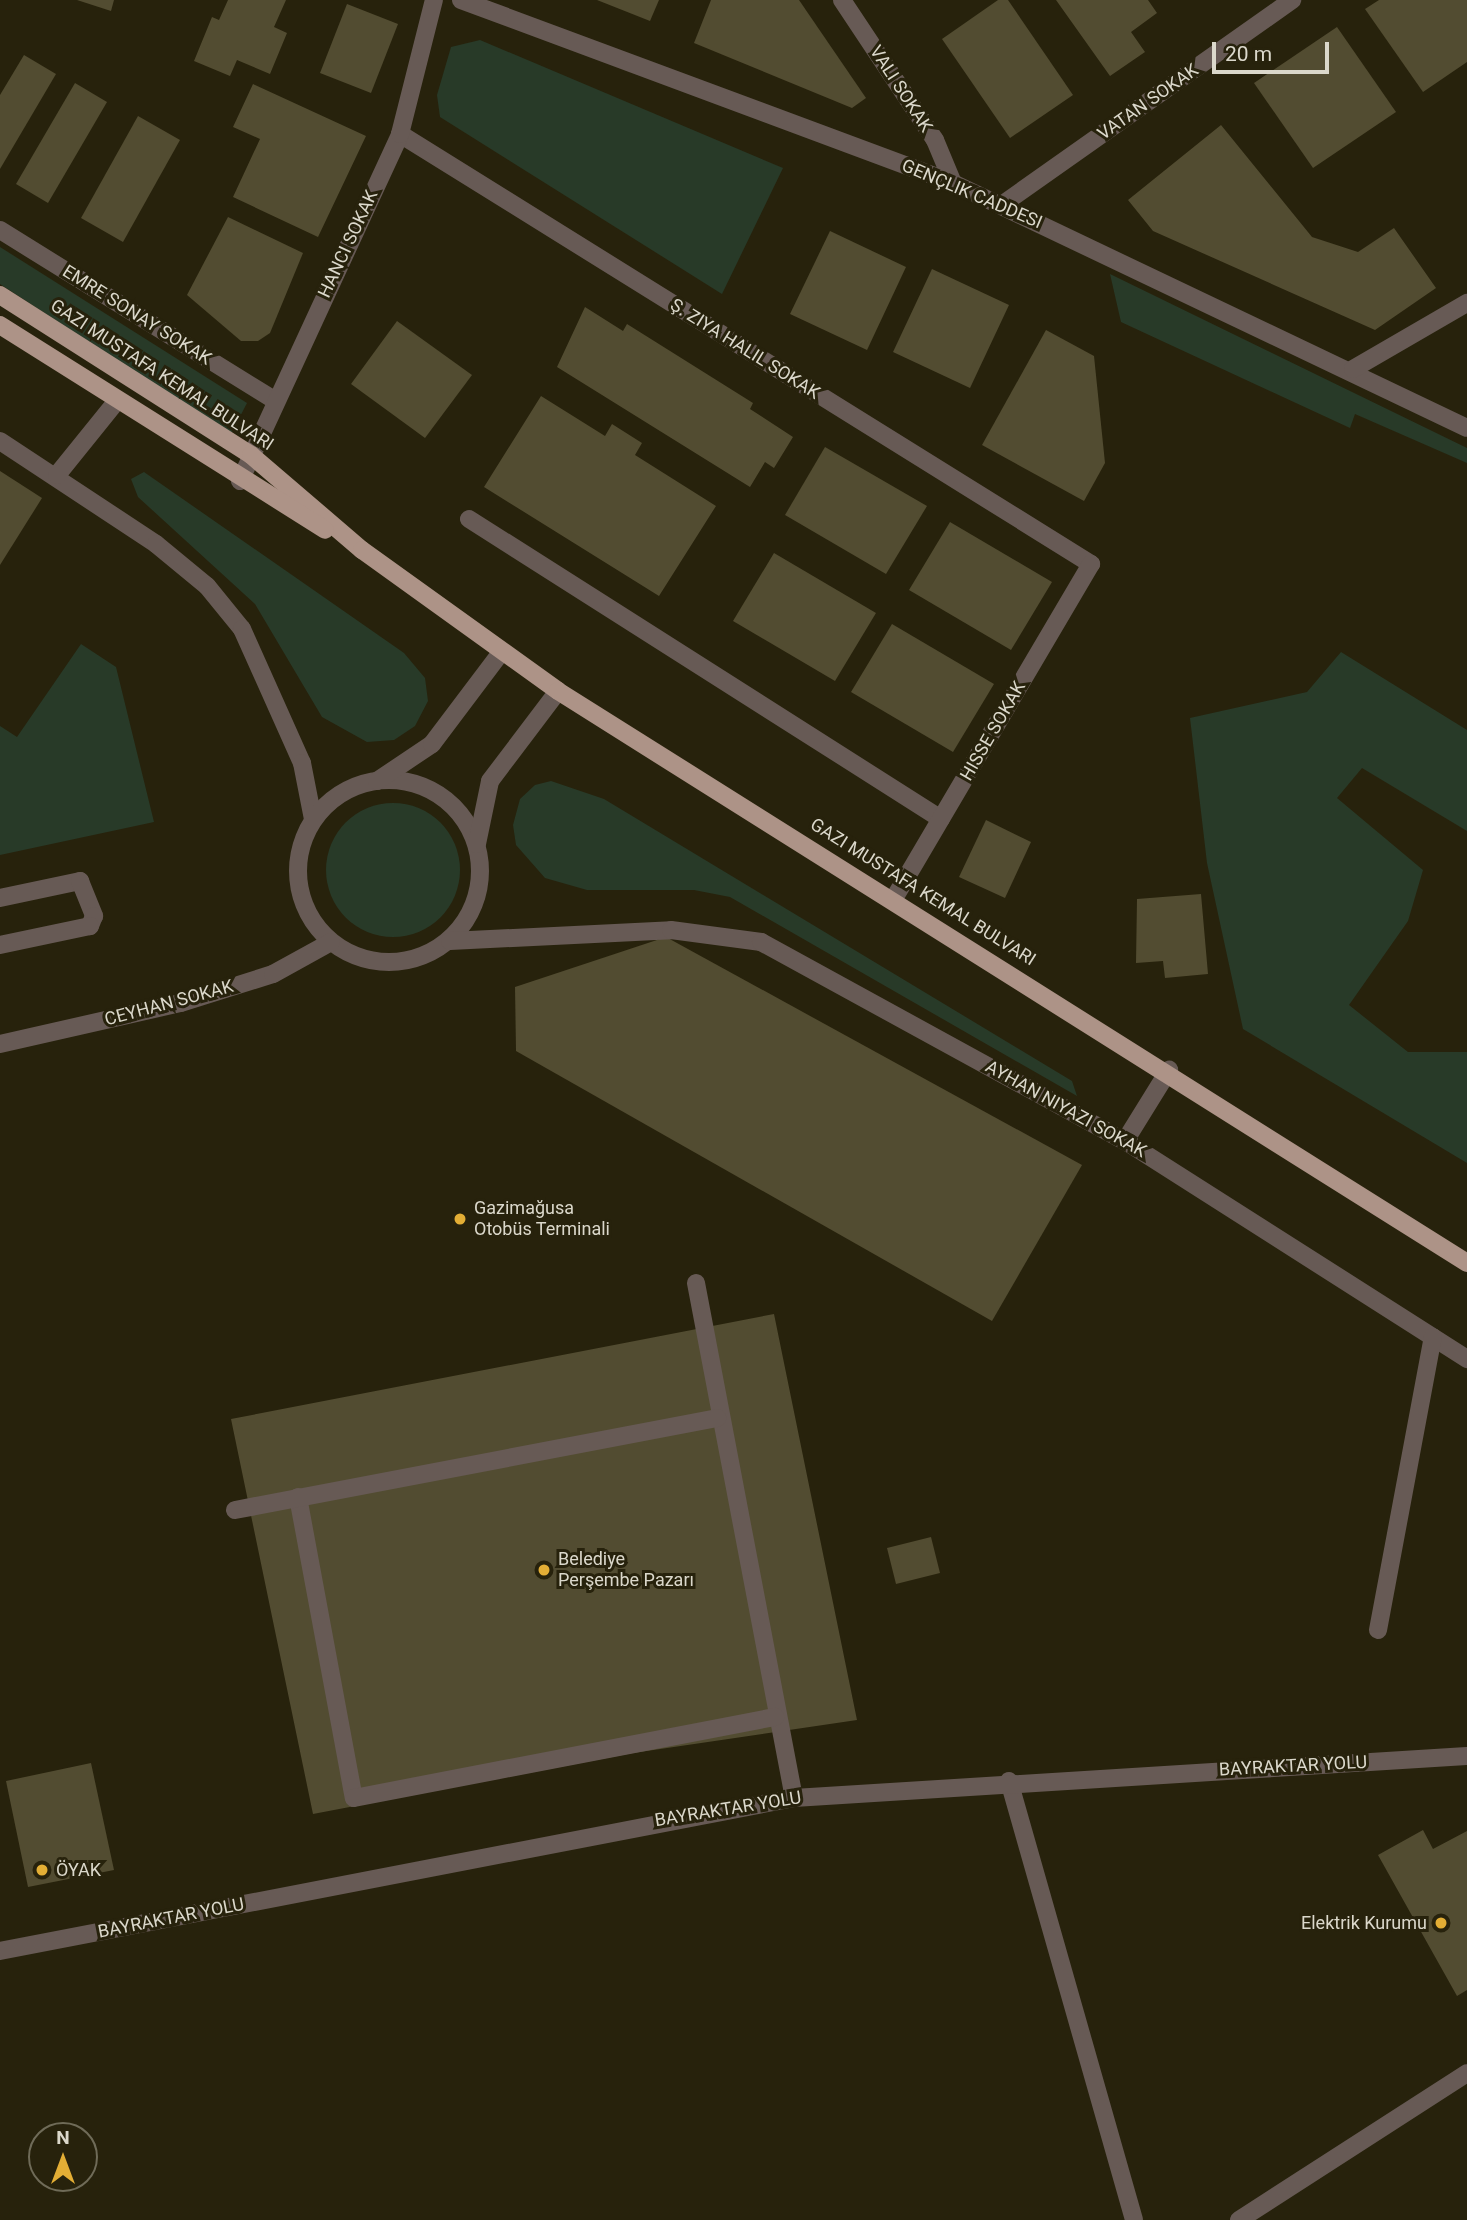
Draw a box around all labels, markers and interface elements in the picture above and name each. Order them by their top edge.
scale bar [1215,28,1332,72]
street label: VALI SOKAK [865,42,937,136]
text: 20 m [1225,42,1272,66]
street label: VATAN SOKAK [1094,59,1202,145]
street label: GENÇLIK CADDESI [899,155,1045,233]
street label: HANCI SOKAK [314,187,382,301]
street label: EMRE SONAY SOKAK [59,260,215,370]
street label: Ş. ZIYA HALIL SOKAK [666,294,824,404]
street label: GAZI MUSTAFA KEMAL BULVARI [46,295,278,455]
street label: HISSE SOKAK [956,677,1030,785]
street label: GAZI MUSTAFA KEMAL BULVARI [806,814,1040,970]
street label: CEYHAN SOKAK [102,975,236,1031]
street label: AYHAN NIYAZI SOKAK [982,1056,1150,1162]
place label: Gazimağusa Otobüs Terminali [474,1198,610,1240]
marker: Gazimağusa Otobüs Terminali [452,1211,468,1227]
place label: Belediye Perşembe Pazarı [558,1549,694,1592]
marker: Belediye Perşembe Pazarı [536,1562,552,1578]
street label: BAYRAKTAR YOLU [1218,1751,1368,1781]
street label: BAYRAKTAR YOLU [653,1787,803,1831]
place label: ÖYAK [56,1859,101,1881]
marker: ÖYAK [34,1862,50,1878]
street label: BAYRAKTAR YOLU [96,1893,246,1943]
place label: Elektrik Kurumu [1301,1912,1427,1934]
marker: Elektrik Kurumu [1433,1915,1449,1931]
north arrow [28,2122,98,2192]
text: N [56,2126,70,2149]

